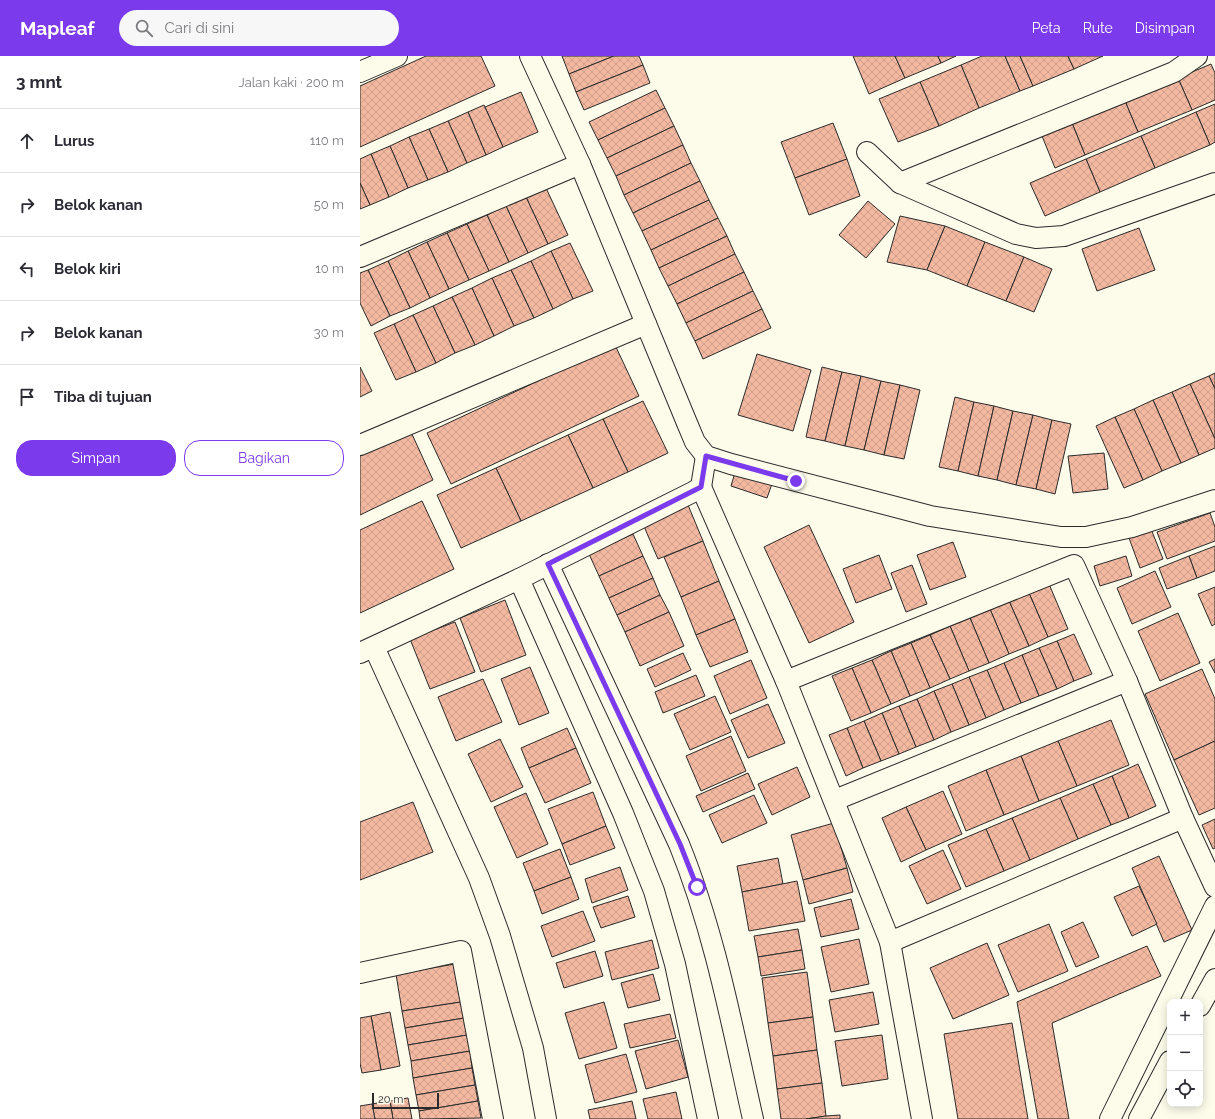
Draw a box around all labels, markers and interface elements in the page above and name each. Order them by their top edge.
search box [119,10,399,46]
text: Mapleaf [20,17,95,39]
icon: search [133,17,155,39]
text: Cari di sini [165,19,234,37]
text: Peta [1032,20,1061,36]
text: Rute [1083,20,1113,36]
text: Disimpan [1135,20,1195,36]
text: 3 mnt [16,72,62,92]
text: Jalan kaki · 200 m [239,75,344,90]
icon: ahead [16,130,38,152]
text: Lurus [54,132,95,150]
text: 110 m [310,133,344,148]
icon: right [16,194,38,216]
text: Belok kanan [54,196,143,214]
text: 50 m [314,197,344,212]
icon: left [16,258,38,280]
text: Belok kiri [54,260,121,278]
text: 10 m [315,261,344,276]
icon: right [16,322,38,344]
text: Belok kanan [54,324,143,342]
text: 30 m [314,325,344,340]
icon: arrive [16,386,38,408]
text: Tiba di tujuan [54,388,152,406]
button: Simpan [16,440,176,476]
button: Bagikan [184,440,344,476]
route end [787,472,805,490]
route start [688,878,706,896]
map controls [1167,999,1203,1107]
button: + [1167,999,1203,1035]
button: − [1167,1035,1203,1071]
button: locate [1167,1071,1203,1107]
scale bar [372,1091,439,1110]
text: 20 m [378,1093,403,1106]

